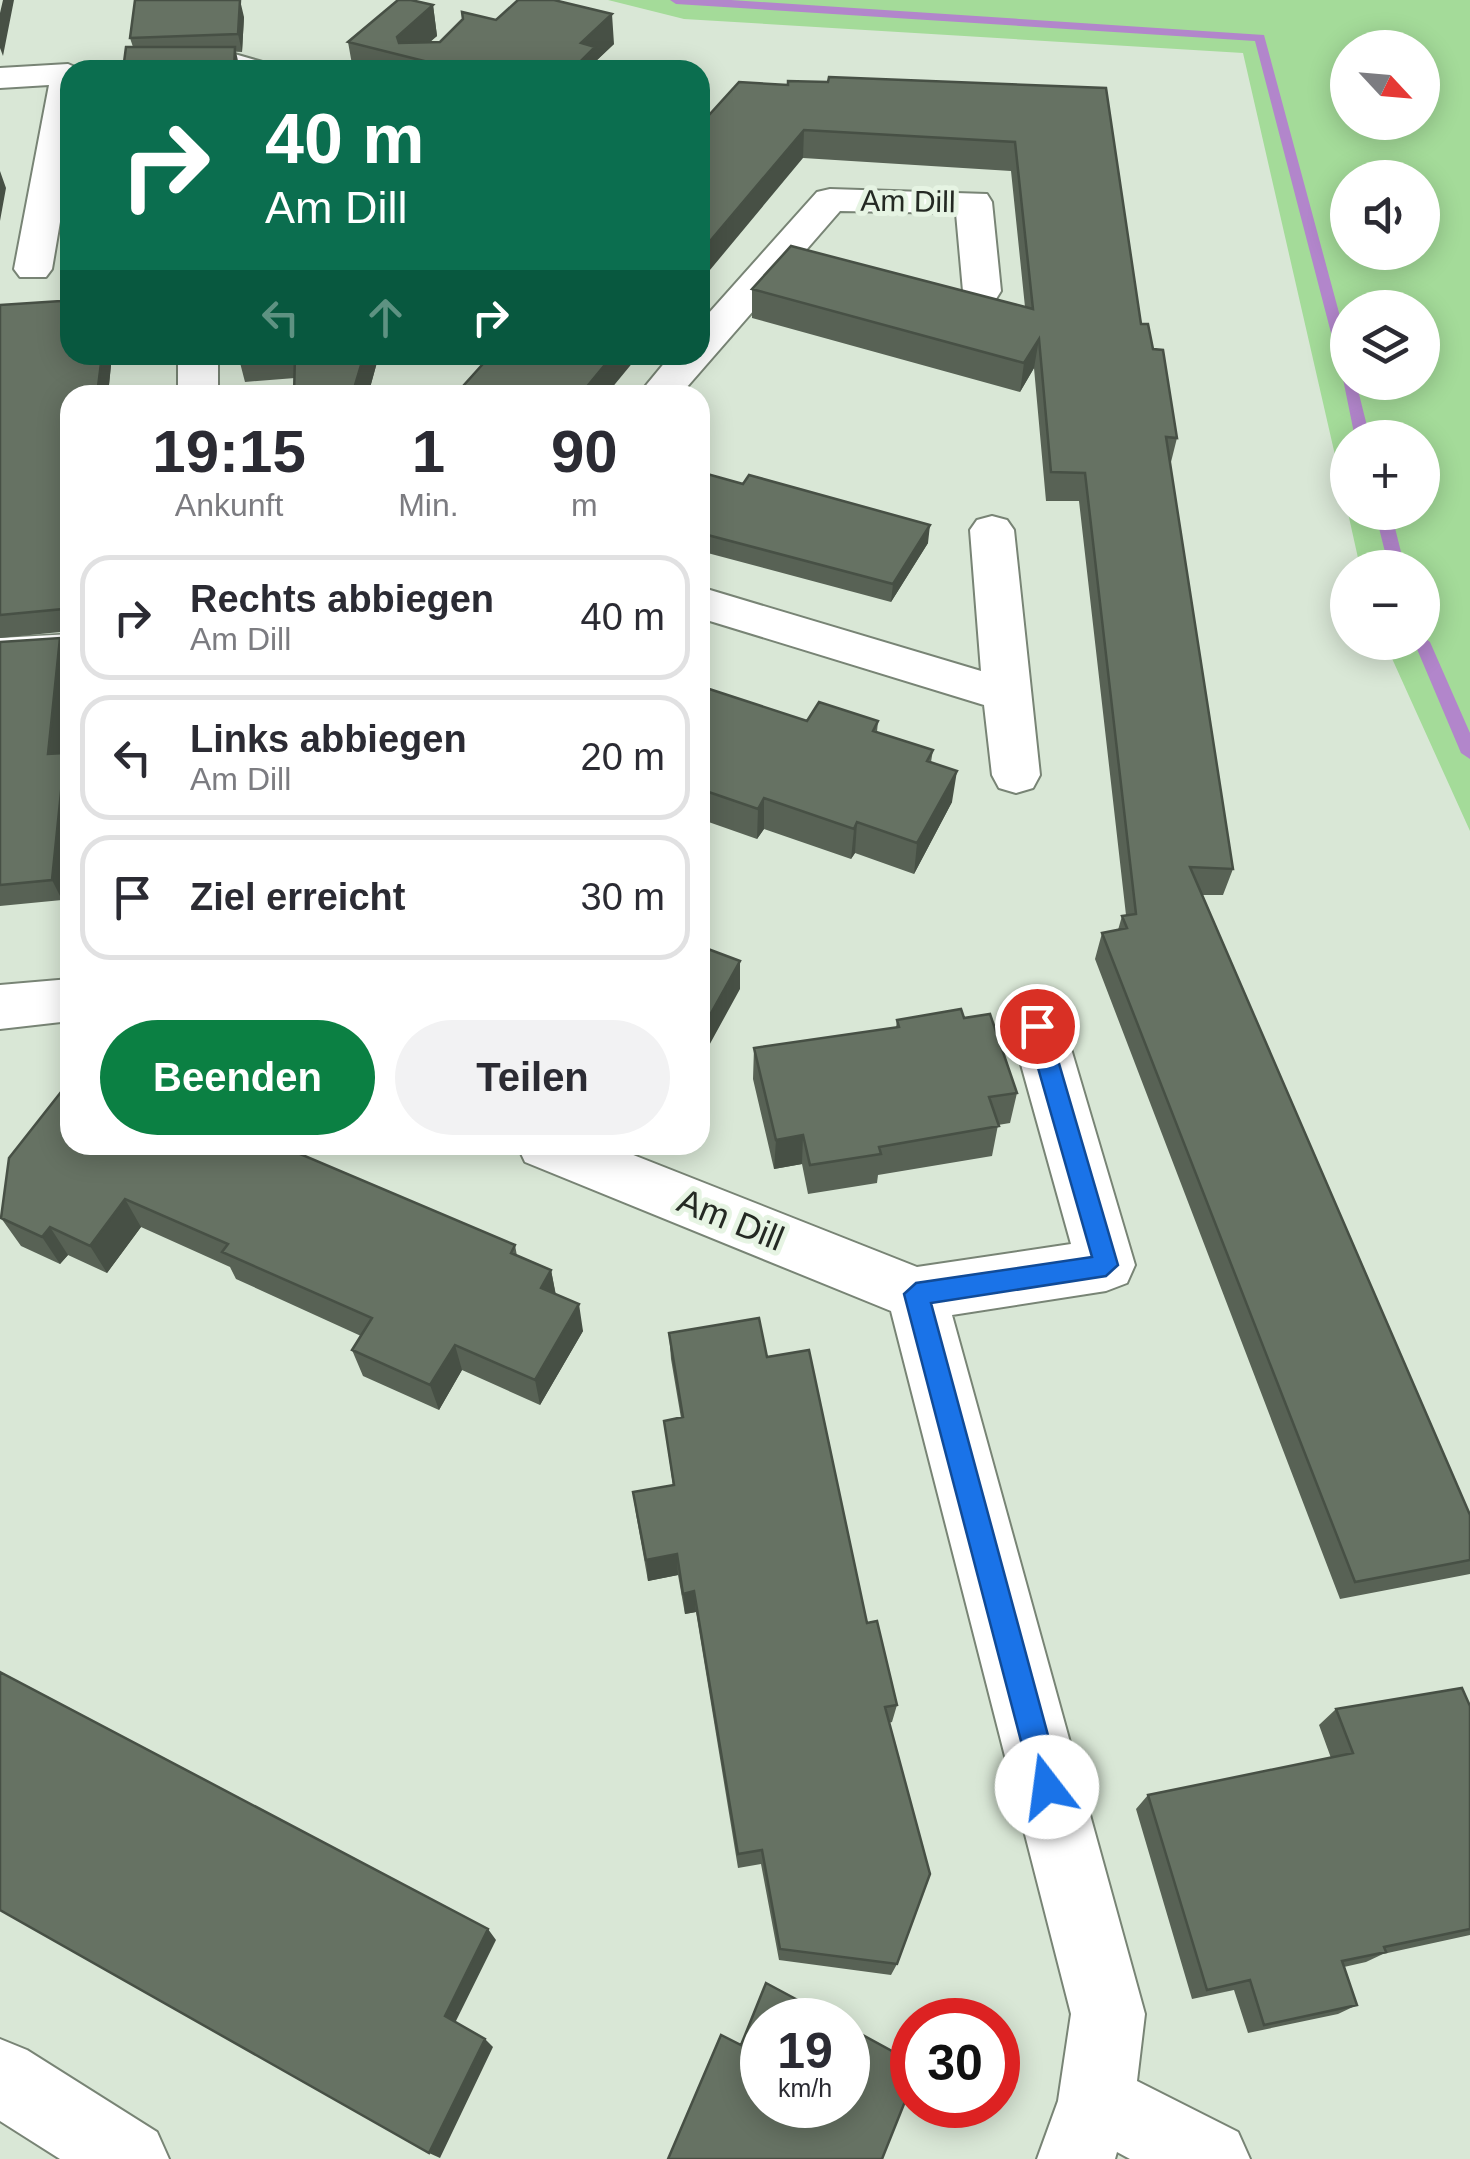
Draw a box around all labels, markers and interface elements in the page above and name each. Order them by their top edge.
north arrow [1330,30,1440,140]
map controls [1330,30,1440,660]
icon: right [100,100,230,230]
text: 40 m [265,100,425,178]
button: sound [1330,160,1440,270]
text: Am Dill [265,182,408,233]
street label: Am Dill [860,184,956,218]
icon: left [253,290,308,345]
icon: ahead [358,290,413,345]
icon: right [463,290,518,345]
button: layers [1330,290,1440,400]
text: 19:15 [152,418,306,485]
text: 1 [412,418,445,485]
text: 90 [551,418,618,485]
button: + [1330,420,1440,530]
text: Ankunft [175,487,283,523]
text: Min. [398,487,459,523]
text: m [571,487,598,523]
button: − [1330,550,1440,660]
text: Rechts abbiegen [190,578,494,620]
icon: right [105,590,160,645]
text: 40 m [581,596,665,638]
text: Am Dill [190,621,291,657]
text: Links abbiegen [190,718,467,760]
icon: left [105,730,160,785]
text: 20 m [581,736,665,778]
text: Am Dill [190,761,291,797]
icon: arrive [105,870,160,925]
text: Ziel erreicht [190,876,405,918]
text: 30 m [581,876,665,918]
pin [995,984,1080,1069]
icon: arrive [1010,999,1065,1054]
button: Beenden [100,1020,375,1135]
button: Teilen [395,1020,670,1135]
street label: Am Dill [672,1180,790,1258]
position arrow [995,1735,1099,1839]
speed limit sign: 30 [890,1998,1020,2128]
text: 19 [777,2023,833,2079]
text: km/h [778,2074,832,2102]

